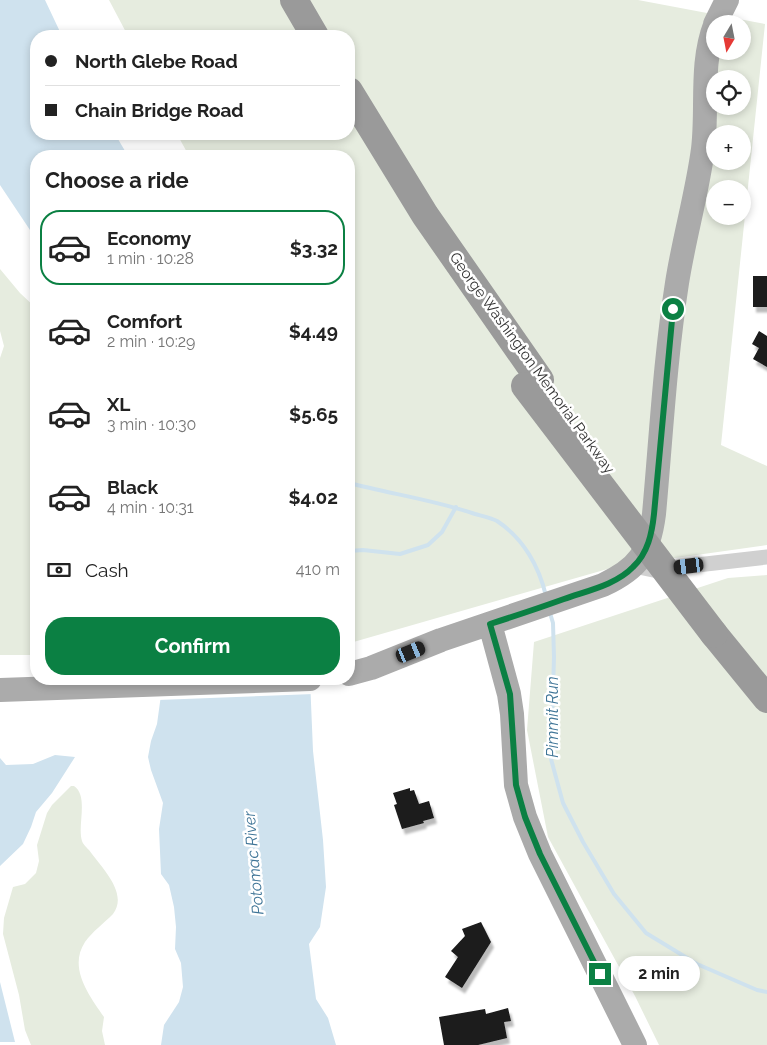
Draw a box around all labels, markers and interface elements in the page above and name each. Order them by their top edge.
north arrow [706,15,751,60]
map controls [706,15,751,225]
text: North Glebe Road [75,50,238,72]
button: locate [706,70,751,115]
text: Chain Bridge Road [75,99,244,121]
button: + [706,125,751,170]
text: Choose a ride [45,167,189,193]
button: − [706,180,751,225]
icon: car [47,225,92,270]
text: Economy [107,227,191,249]
text: $3.32 [290,237,338,259]
text: 1 min · 10:28 [107,249,194,268]
street label: George Washington Memorial Parkway [446,249,618,477]
route start [662,298,684,320]
icon: car [47,308,92,353]
text: Comfort [107,310,182,332]
text: $4.49 [289,320,338,342]
text: 2 min · 10:29 [107,332,195,351]
icon: car [47,391,92,436]
text: XL [107,393,130,415]
text: $5.65 [289,403,338,425]
text: 3 min · 10:30 [107,415,196,434]
icon: car [47,474,92,519]
text: Black [107,476,158,498]
text: $4.02 [288,486,338,508]
text: 4 min · 10:31 [107,498,194,517]
icon: cash [45,556,73,584]
car [673,557,704,575]
text: Cash [85,559,129,581]
text: 410 m [296,560,340,579]
button: Confirm [45,617,340,675]
car [394,639,427,665]
water label: Pimmit Run [543,676,562,758]
water label: Potomac River [239,810,267,916]
callout: 2 min [618,956,700,992]
route end [589,963,611,985]
text: 2 min [638,964,680,983]

